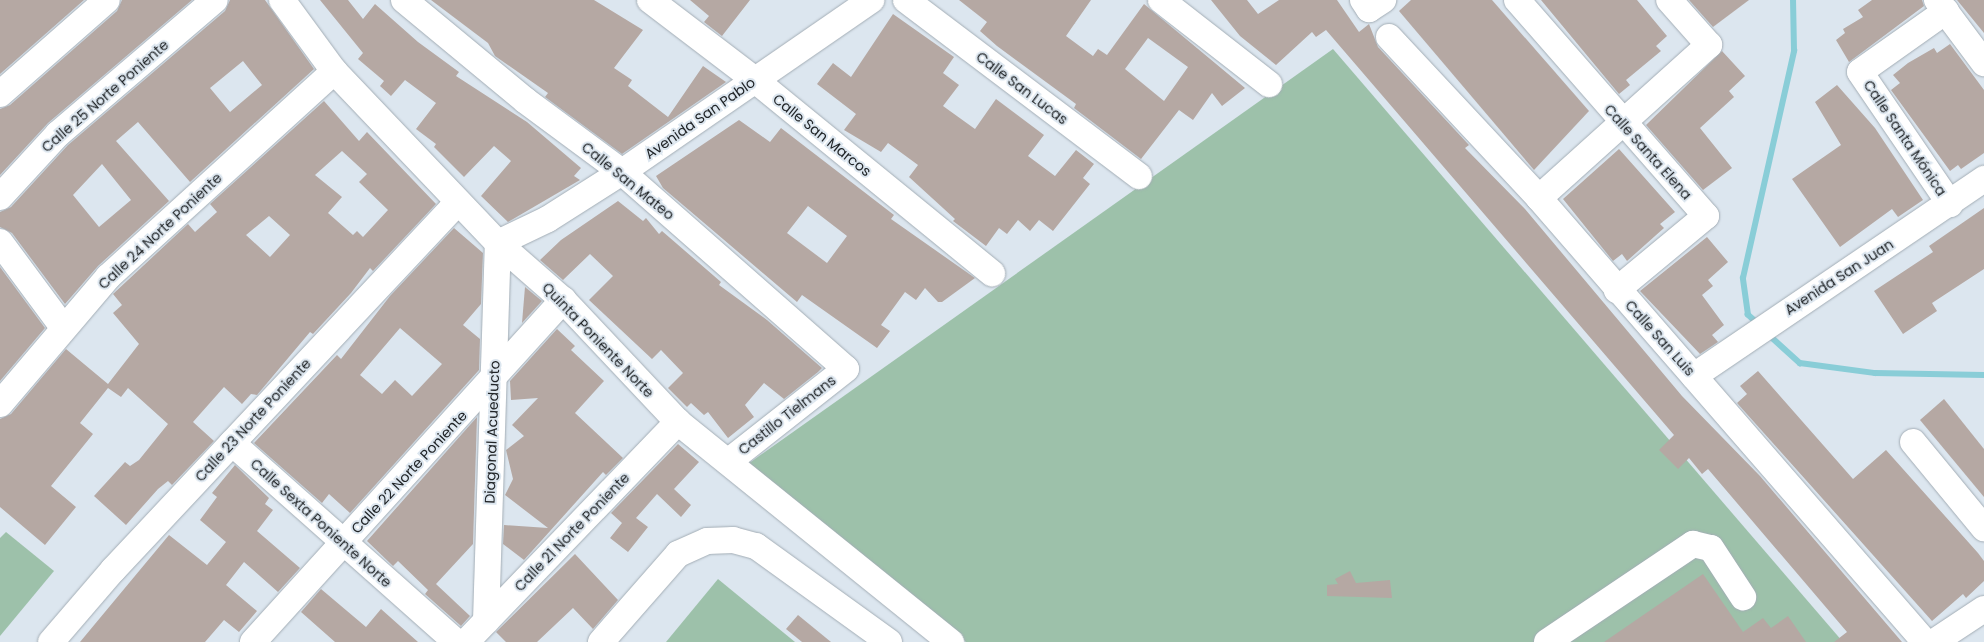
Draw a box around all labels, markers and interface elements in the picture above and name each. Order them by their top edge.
street label: Calle 25 Norte Poniente [38,36,172,156]
street label: Calle San Lucas [973,48,1071,128]
street label: Avenida San Pablo [642,74,758,162]
street label: Calle Santa Mónica [1860,77,1950,199]
street label: Calle San Marcos [770,90,874,180]
street label: Calle Santa Elena [1601,101,1695,203]
street label: Calle San Mateo [578,139,678,223]
street label: Calle 24 Norte Poniente [95,169,225,293]
street label: Avenida San Juan [1781,236,1897,318]
street label: Quinta Poniente Norte [539,279,657,401]
street label: Calle San Luis [1622,297,1698,379]
street label: Calle 23 Norte Poniente [192,355,314,485]
street label: Diagonal Acueducto [481,360,503,504]
street label: Castillo Tielmans [735,372,839,458]
street label: Calle 22 Norte Poniente [348,407,470,537]
street label: Calle Sexta Poniente Norte [247,455,395,591]
street label: Calle 21 Norte Poniente [511,469,633,595]

